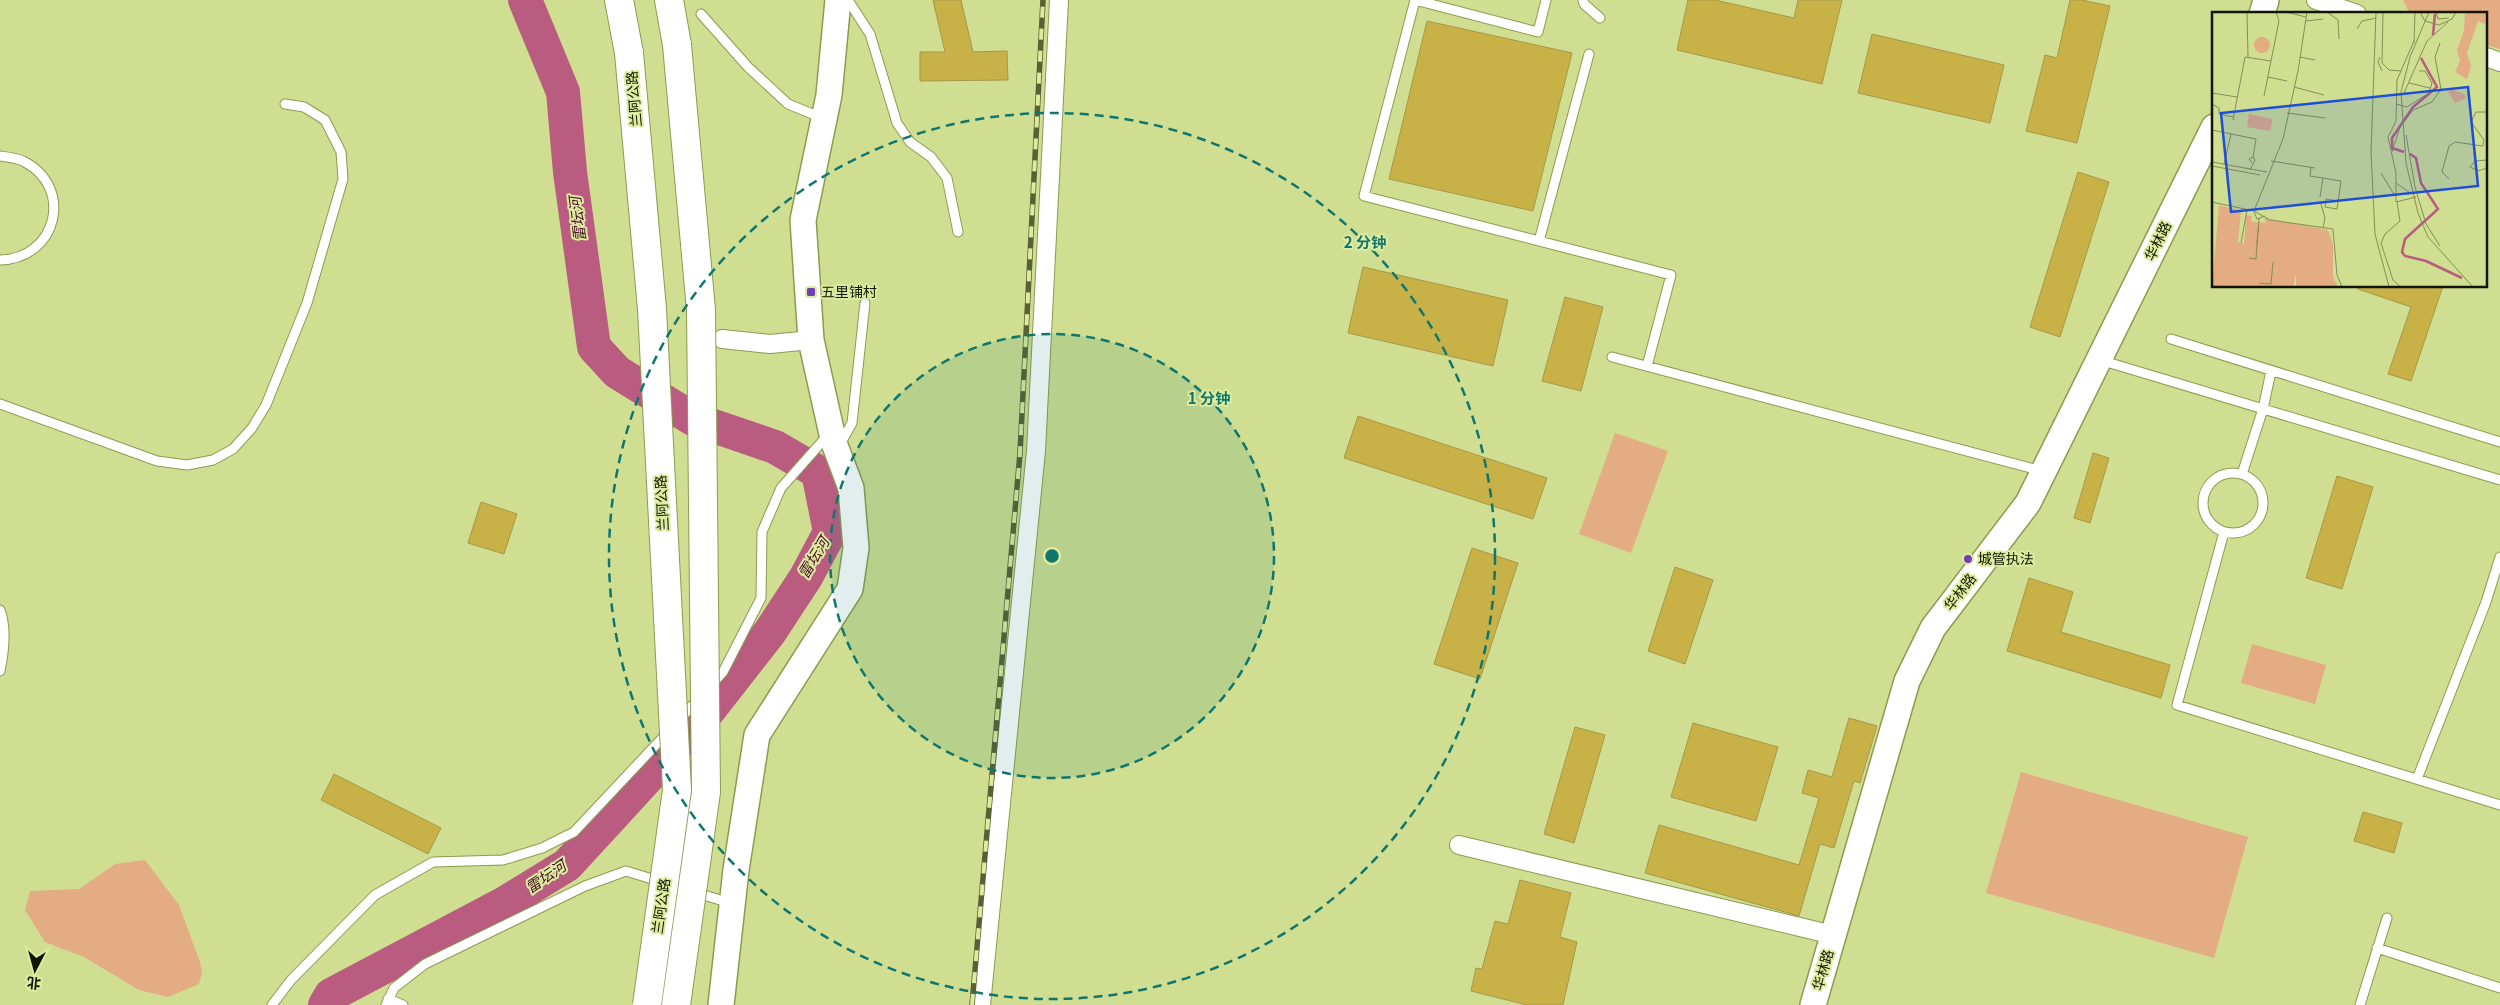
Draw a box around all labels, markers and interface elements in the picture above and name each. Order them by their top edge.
inset map [2212,12,2488,288]
street label: 兰阿公路 [621,70,645,128]
water label: 雷坛河 [563,193,590,243]
street label: 华林路 [2139,217,2175,264]
text: 2 分钟 [1344,231,1386,252]
place label: 五里铺村 [821,281,877,301]
marker: 五里铺村 [805,286,817,298]
text: 1 分钟 [1188,387,1230,408]
street label: 兰阿公路 [650,475,672,532]
water label: 雷坛河 [792,530,835,582]
centre of rings [1043,547,1061,565]
place label: 城管执法 [1978,548,2034,568]
marker: 城管执法 [1962,553,1974,565]
street label: 华林路 [1938,569,1980,614]
water label: 雷坛河 [521,853,572,897]
street label: 兰阿公路 [646,877,674,935]
north arrow [10,945,60,995]
street label: 华林路 [1807,947,1837,993]
text: 北 [26,973,42,995]

